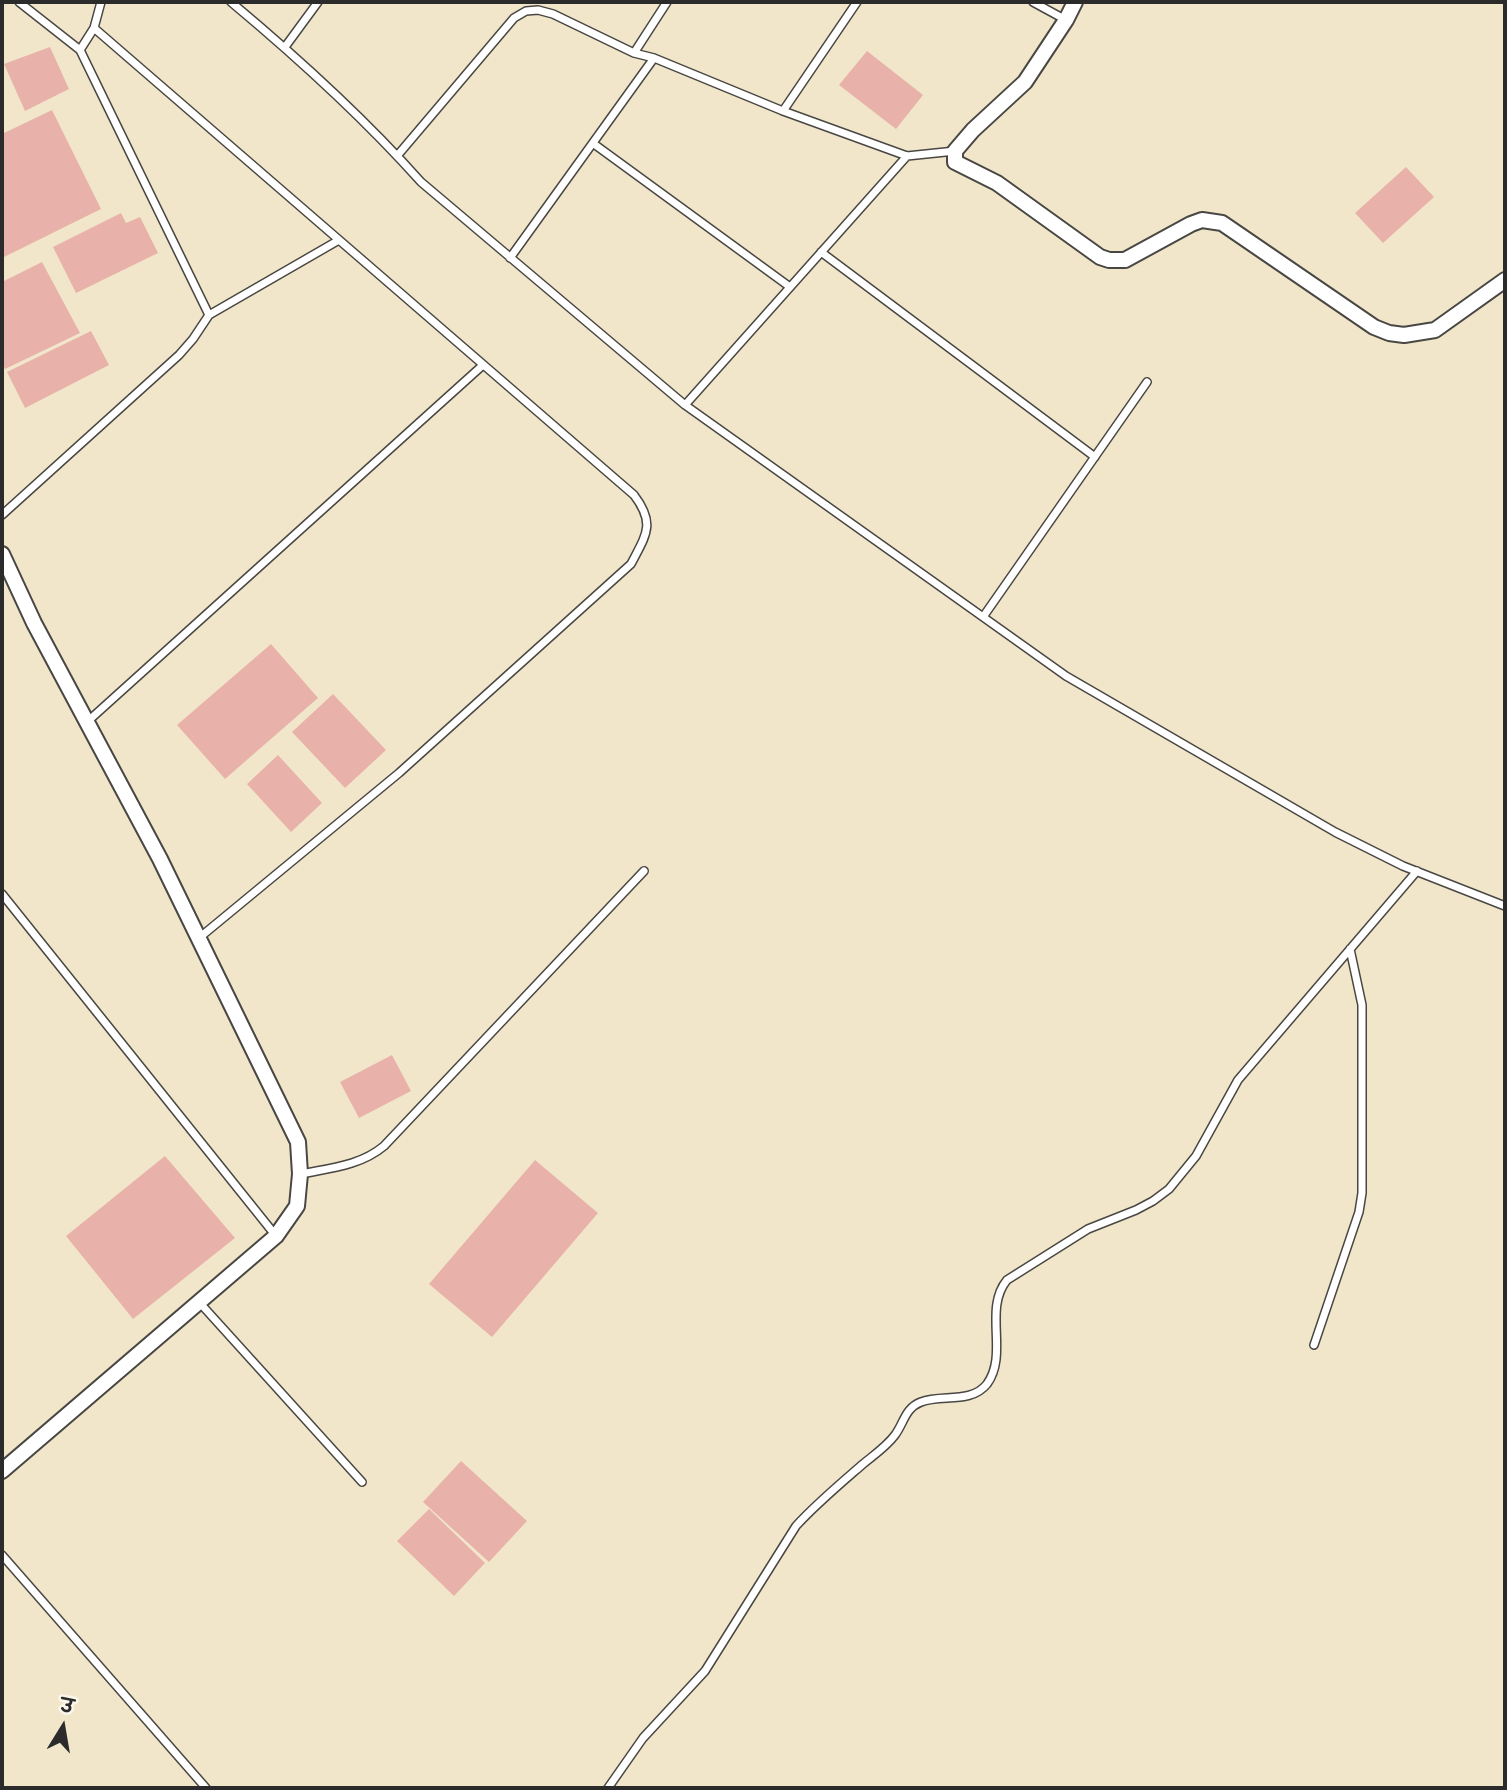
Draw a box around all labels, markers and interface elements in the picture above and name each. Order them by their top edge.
north arrow [28,1692,98,1762]
text: उ [59,1693,76,1718]

